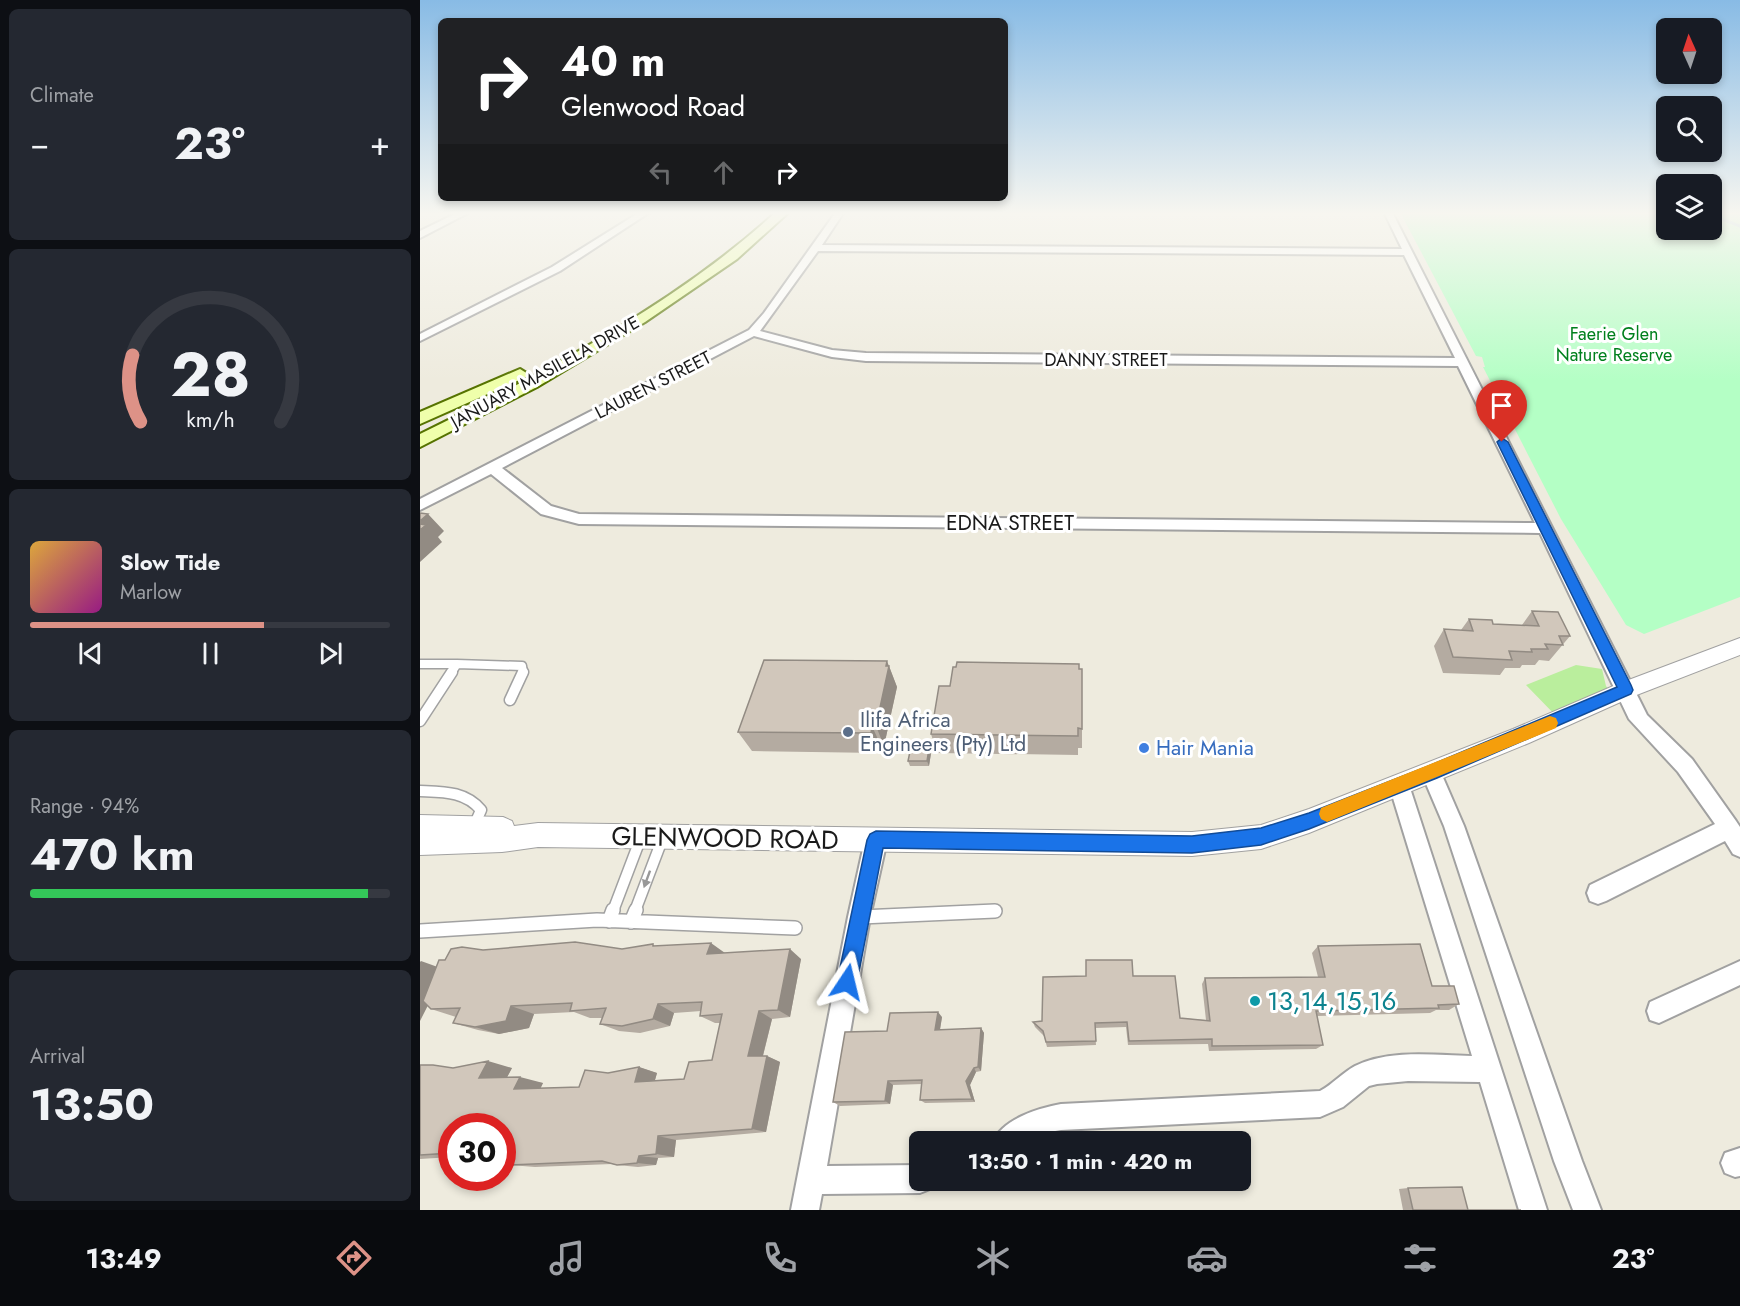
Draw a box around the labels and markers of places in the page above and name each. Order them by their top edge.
pin [1476,380,1527,442]
place label: Ilifa Africa Engineers (Pty) Ltd [860,705,1026,759]
marker: Ilifa Africa Engineers (Pty) Ltd [841,725,855,739]
place label: Hair Mania [1156,733,1254,763]
marker: Hair Mania [1137,741,1151,755]
place label: 13,14,15,16 [1267,982,1396,1020]
marker: 13,14,15,16 [1248,994,1262,1008]

